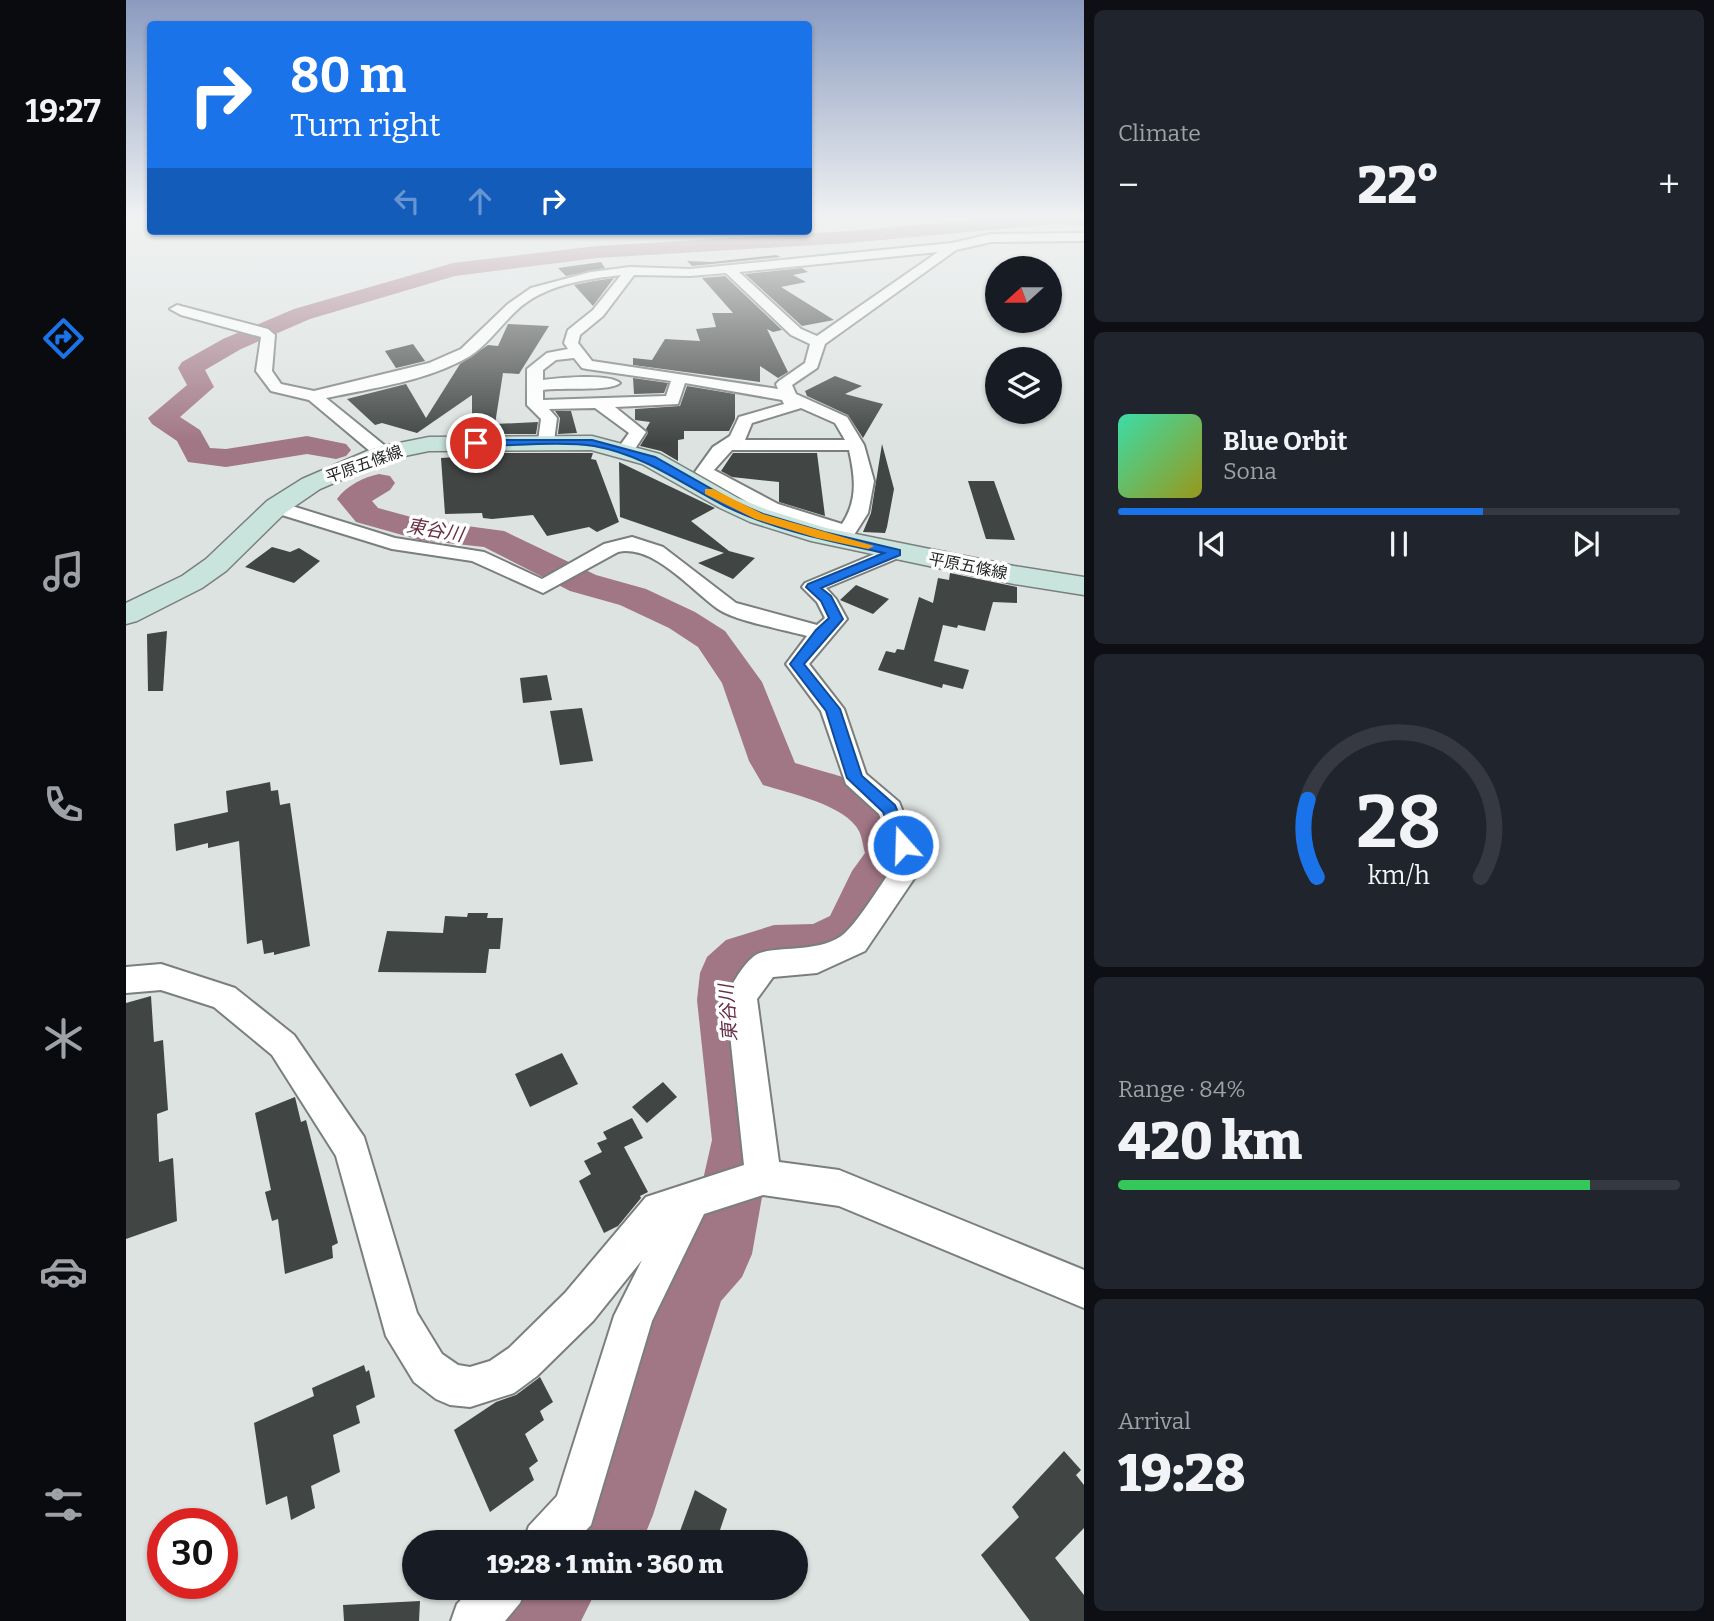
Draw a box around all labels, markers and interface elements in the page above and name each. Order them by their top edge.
text: 80 m [290,46,406,105]
icon: right [175,49,266,140]
text: 19:27 [25,92,101,130]
text: Turn right [290,106,441,144]
text: Climate [1118,119,1201,147]
text: 22° [1357,154,1440,217]
text: − [1118,162,1139,208]
text: + [1658,162,1680,208]
icon: left [388,182,426,220]
icon: ahead [461,182,499,220]
icon: right [534,182,572,220]
north arrow [985,256,1062,332]
map controls [985,256,1062,424]
icon: directions [39,314,88,363]
button: layers [985,347,1062,424]
pin [446,413,506,473]
icon: arrive [457,424,495,462]
text: Blue Orbit [1223,426,1347,457]
street label: 平原五條線 [323,441,405,487]
text: Sona [1223,457,1277,485]
water label: 東谷川 [405,514,467,547]
icon: previous [1193,525,1231,563]
icon: pause [1380,525,1418,563]
icon: next [1567,525,1605,563]
icon: music [39,547,88,596]
street label: 平原五條線 [927,549,1009,583]
text: 28 [1357,779,1441,866]
icon: phone [39,780,88,829]
position arrow [866,808,940,882]
text: km/h [1368,860,1430,890]
water label: 東谷川 [714,982,741,1042]
icon: climate [39,1014,88,1063]
text: Range · 84% [1118,1075,1246,1103]
text: 420 km [1118,1110,1302,1173]
icon: car [39,1247,88,1296]
text: Arrival [1118,1407,1191,1435]
text: 19:28 [1118,1442,1246,1505]
icon: filters [39,1480,88,1529]
speed limit sign: 30 [147,1508,238,1599]
text: 19:28 · 1 min · 360 m [487,1549,723,1580]

